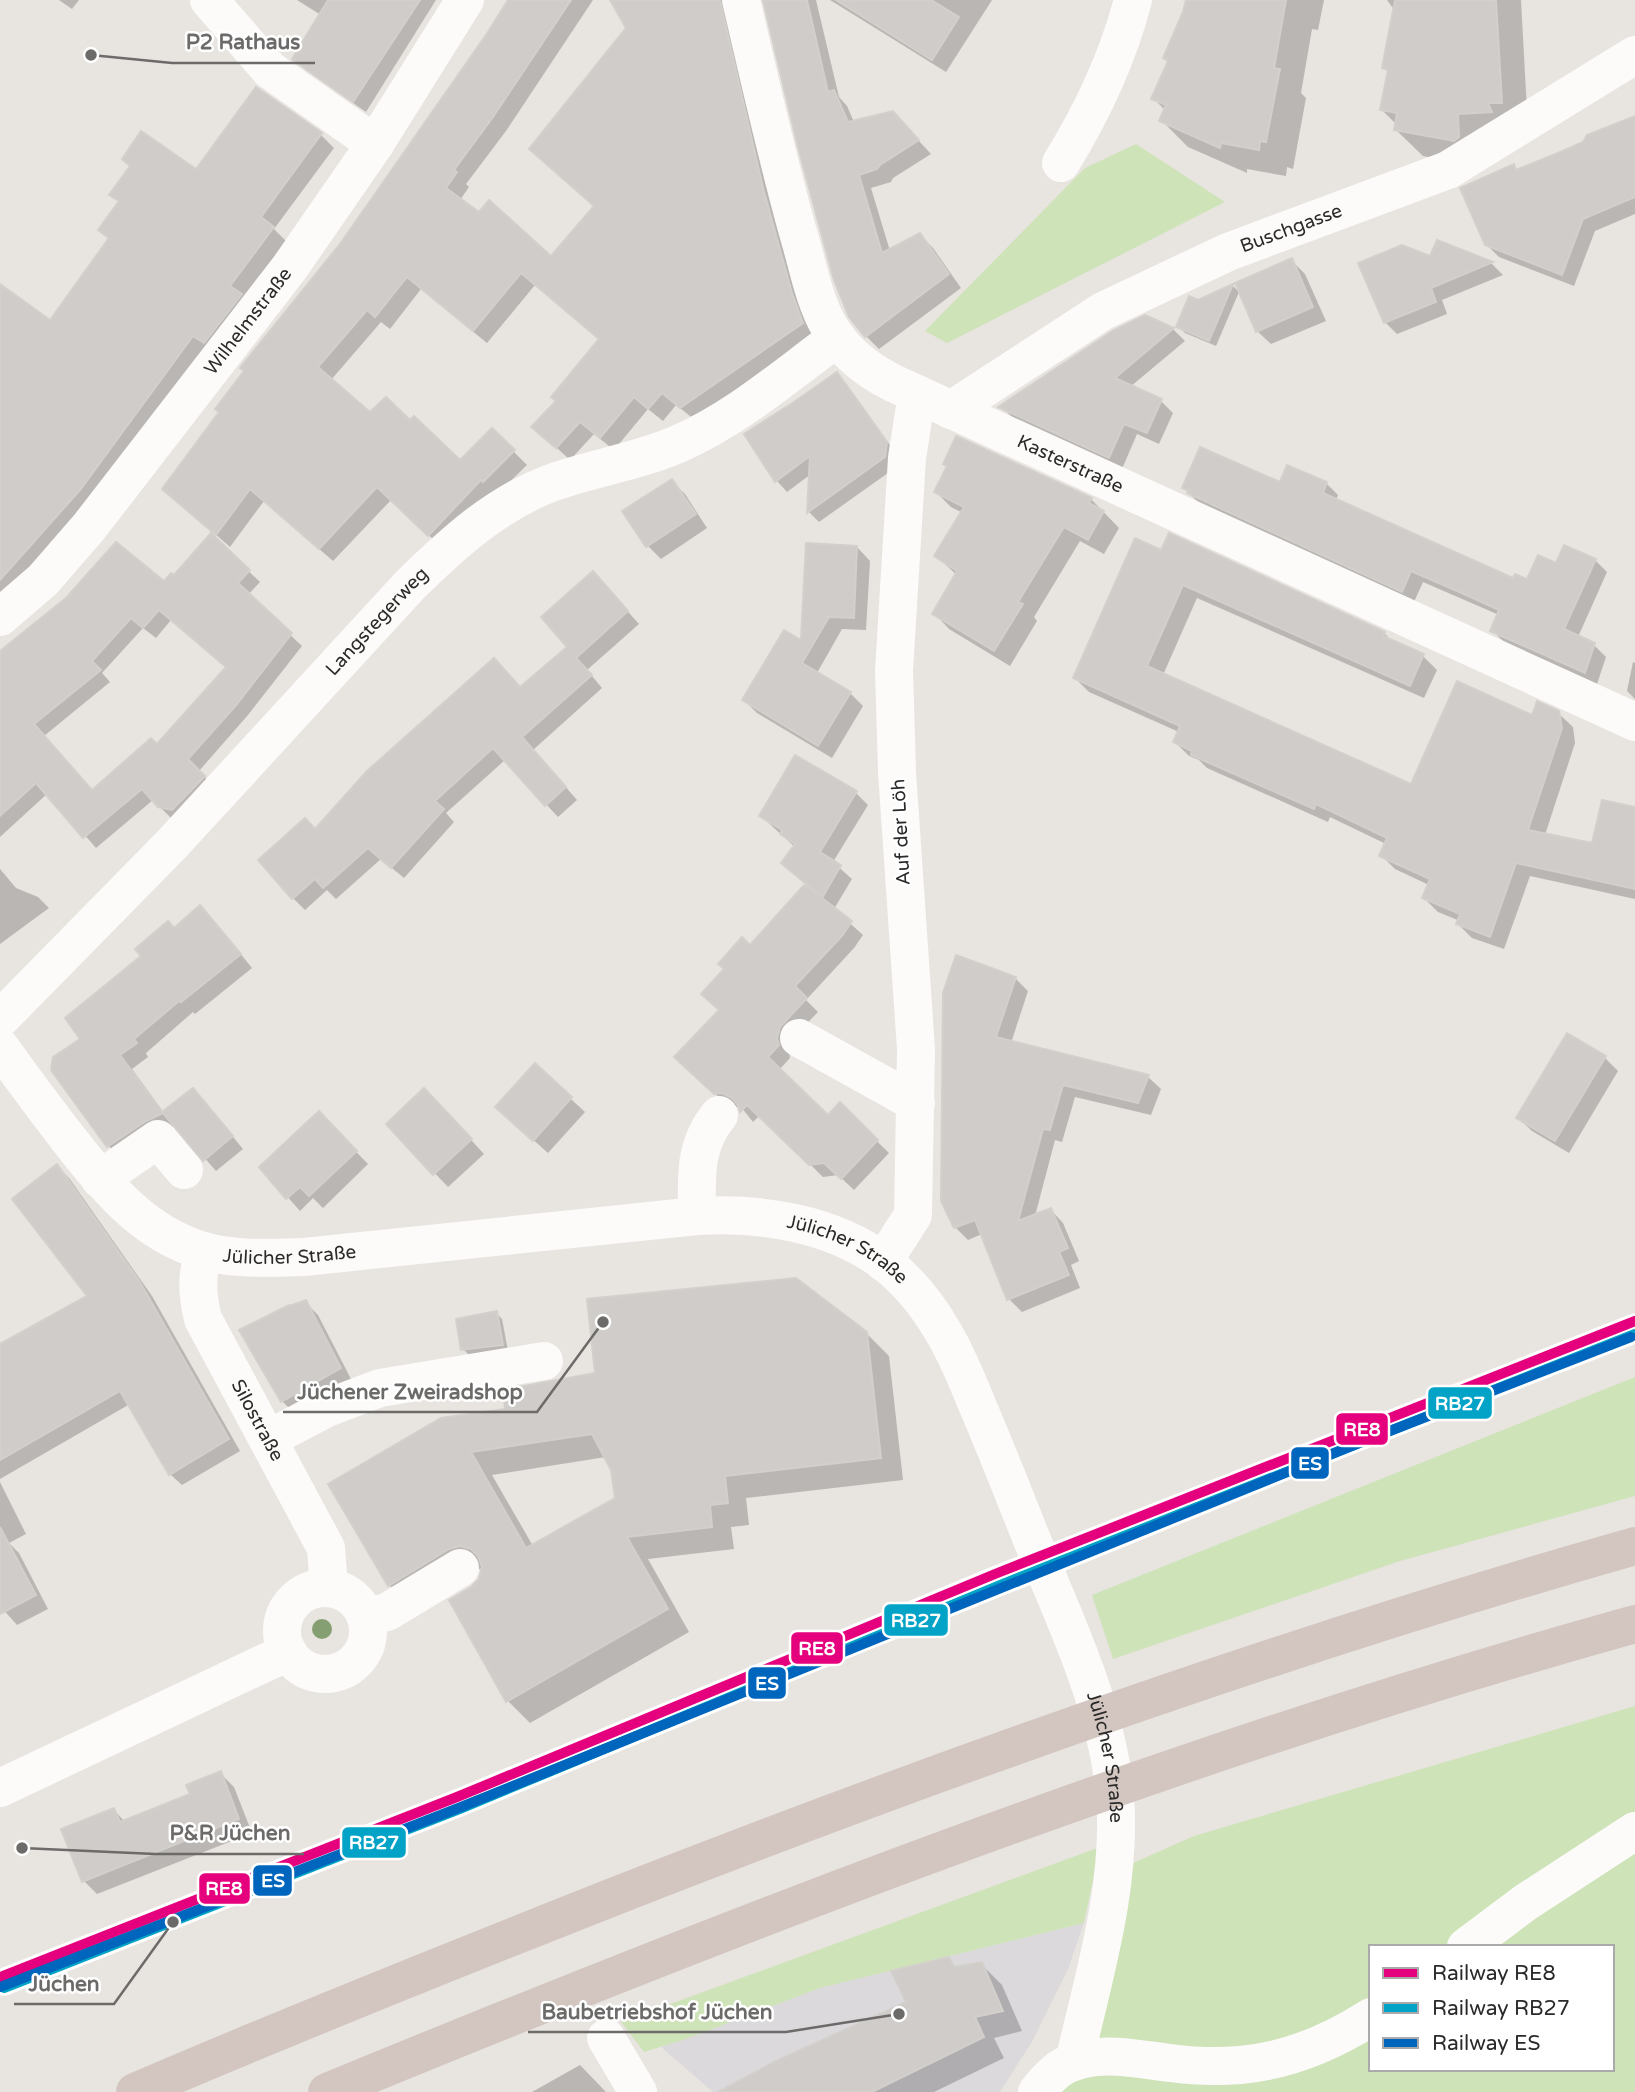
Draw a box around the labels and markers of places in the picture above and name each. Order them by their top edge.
callout: P2 Rathaus [172,21,315,63]
callout: Jüchener Zweiradshop [283,1370,537,1412]
callout: P&R Jüchen [155,1812,304,1854]
callout: Jüchen [14,1962,114,2004]
callout: Baubetriebshof Jüchen [528,1990,786,2032]

